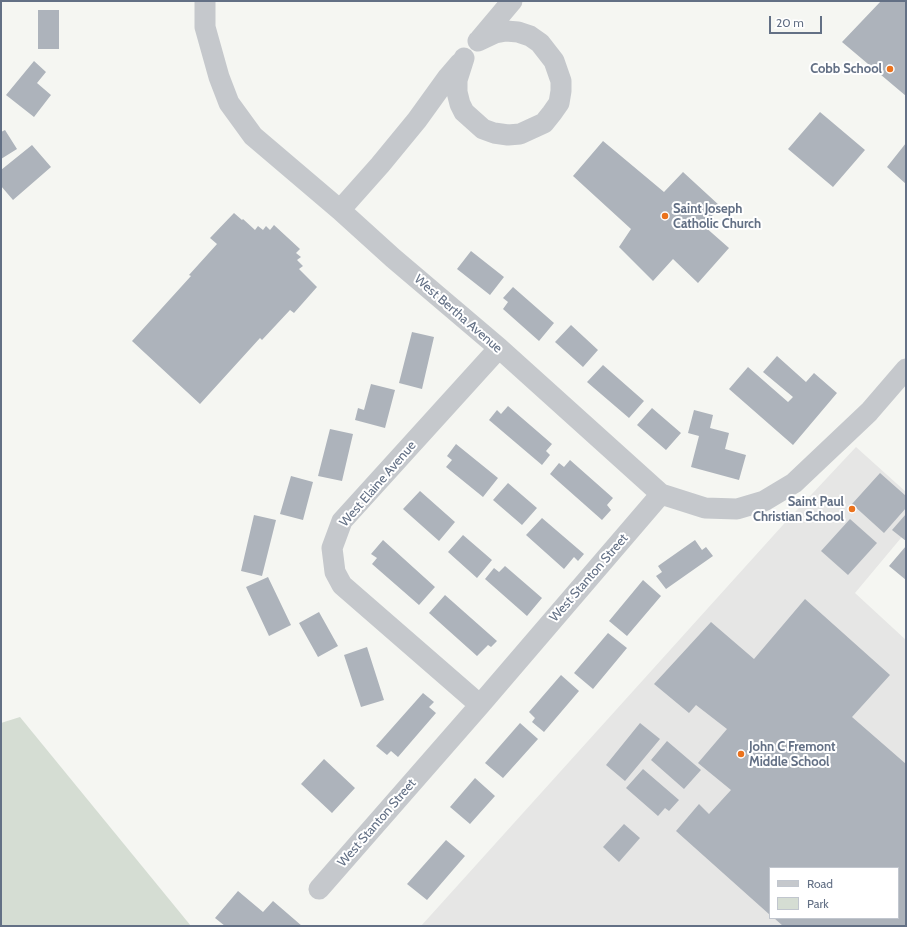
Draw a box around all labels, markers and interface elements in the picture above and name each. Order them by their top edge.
scale bar [771,8,824,34]
text: 20 m [776,15,804,30]
place label: Cobb School [810,61,882,77]
marker: Cobb School [885,64,895,74]
place label: Saint Joseph Catholic Church [673,201,761,232]
marker: Saint Joseph Catholic Church [660,211,670,221]
street label: West Bertha Avenue [411,272,505,356]
street label: West Elaine Avenue [337,438,419,530]
place label: Saint Paul Christian School [753,494,844,525]
marker: Saint Paul Christian School [847,504,857,514]
street label: West Stanton Street [547,531,631,625]
place label: John C Fremont Middle School [749,739,836,770]
marker: John C Fremont Middle School [736,749,746,759]
street label: West Stanton Street [335,776,419,870]
legend [769,867,899,919]
text: Road [807,876,833,891]
text: Park [807,896,829,911]

